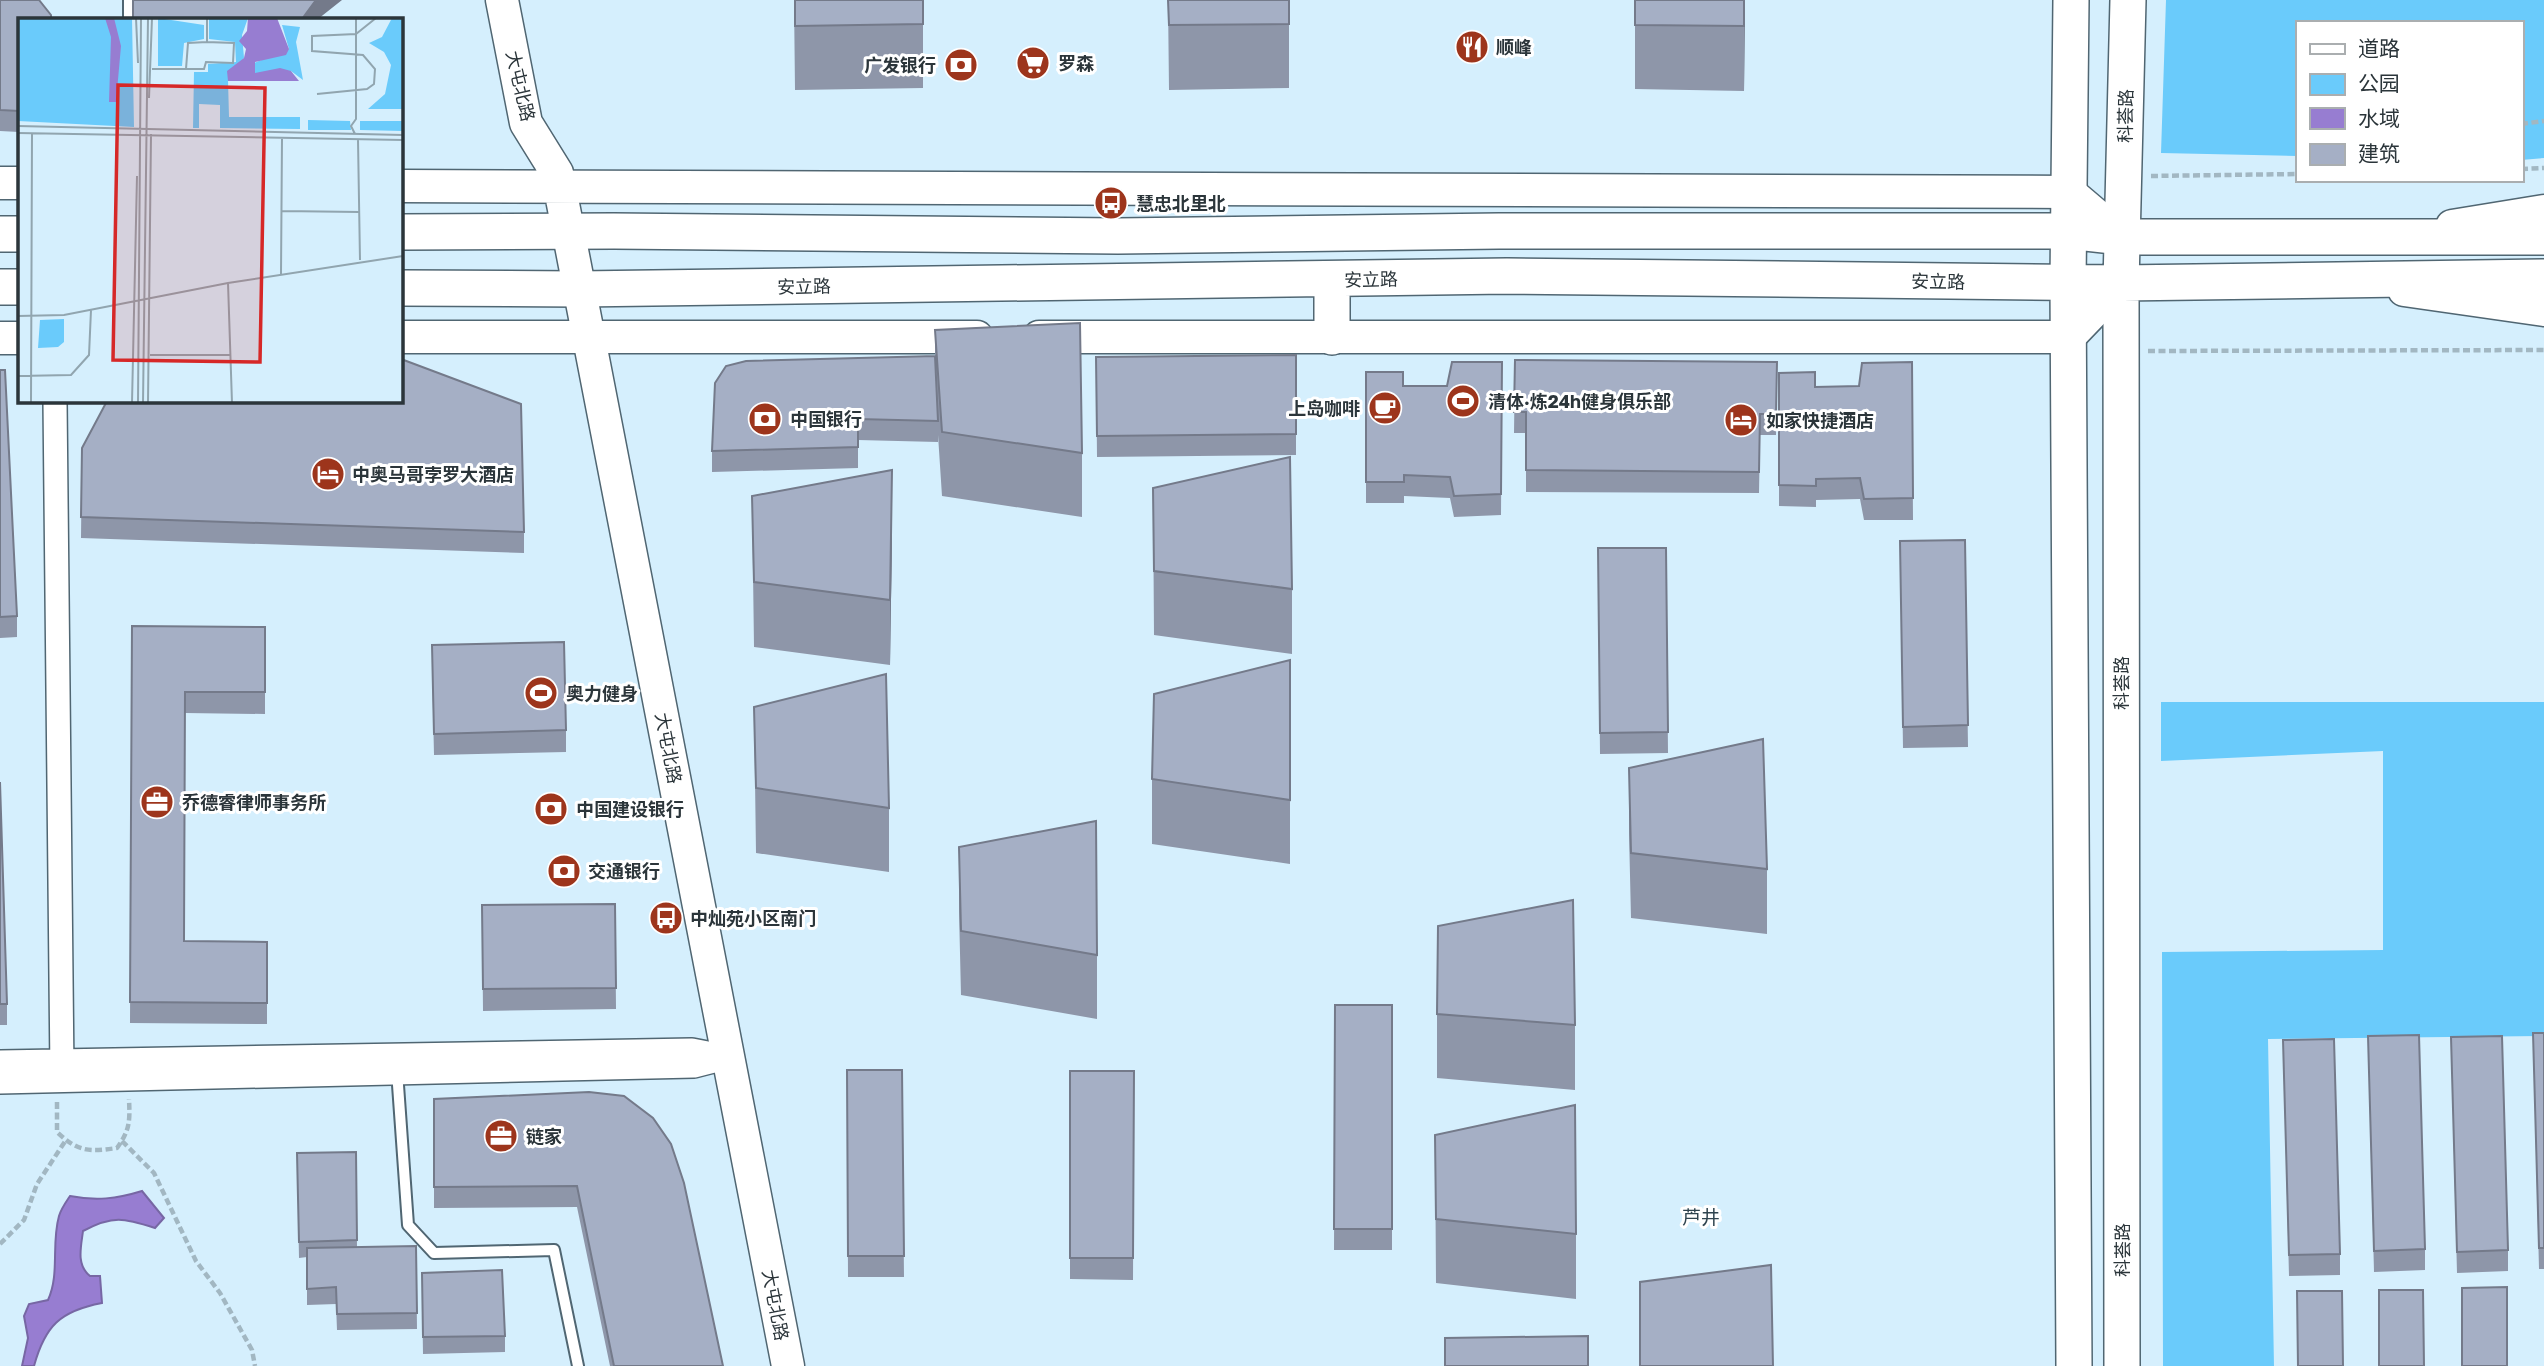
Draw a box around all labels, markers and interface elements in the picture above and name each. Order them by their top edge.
inset map [18,18,402,402]
legend [2296,21,2523,182]
restaurant icon: 顺峰 [1453,28,1491,66]
text: 道路 [2358,35,2400,61]
place label: 顺峰 [1496,36,1532,58]
supermarket icon: 罗森 [1014,44,1052,82]
bank icon: 广发银行 [942,46,980,84]
street label: 大屯北路 [502,48,540,124]
place label: 罗森 [1058,52,1094,74]
place label: 广发银行 [864,54,936,76]
text: 公园 [2358,70,2400,96]
street label: 科荟路 [2114,89,2136,143]
text: 水域 [2358,105,2400,131]
text: 建筑 [2358,140,2400,166]
bus stop icon: 慧忠北里北 [1092,184,1130,222]
place label: 慧忠北里北 [1136,192,1226,214]
street label: 安立路 [1344,268,1398,290]
street label: 安立路 [1911,270,1965,292]
street label: 安立路 [777,275,831,297]
sports icon: 清体·炼24h健身俱乐部 [1444,382,1482,420]
cafe icon: 上岛咖啡 [1366,389,1404,427]
place label: 清体·炼24h健身俱乐部 [1488,390,1671,412]
place label: 上岛咖啡 [1288,397,1360,419]
bank icon: 中国银行 [746,400,784,438]
hotel icon: 如家快捷酒店 [1722,401,1760,439]
place label: 中国银行 [790,408,862,430]
place label: 如家快捷酒店 [1766,409,1874,431]
hotel icon: 中奥马哥孛罗大酒店 [309,455,347,493]
place label: 中奥马哥孛罗大酒店 [352,463,514,485]
street label: 科荟路 [2110,656,2132,710]
sports icon: 奥力健身 [522,674,560,712]
place label: 奥力健身 [566,682,638,704]
street label: 大屯北路 [651,711,687,785]
office icon: 乔德睿律师事务所 [138,783,176,821]
bank icon: 中国建设银行 [532,790,570,828]
place label: 乔德睿律师事务所 [182,791,326,813]
place label: 中国建设银行 [576,798,684,820]
bank icon: 交通银行 [545,852,583,890]
place label: 交通银行 [588,860,660,882]
bus stop icon: 中灿苑小区南门 [647,899,685,937]
place label: 中灿苑小区南门 [690,907,816,929]
office icon: 链家 [482,1117,520,1155]
place label: 链家 [526,1125,562,1147]
district label: 芦井 [1682,1205,1720,1228]
street label: 科荟路 [2111,1223,2133,1277]
street label: 大屯北路 [758,1268,794,1342]

